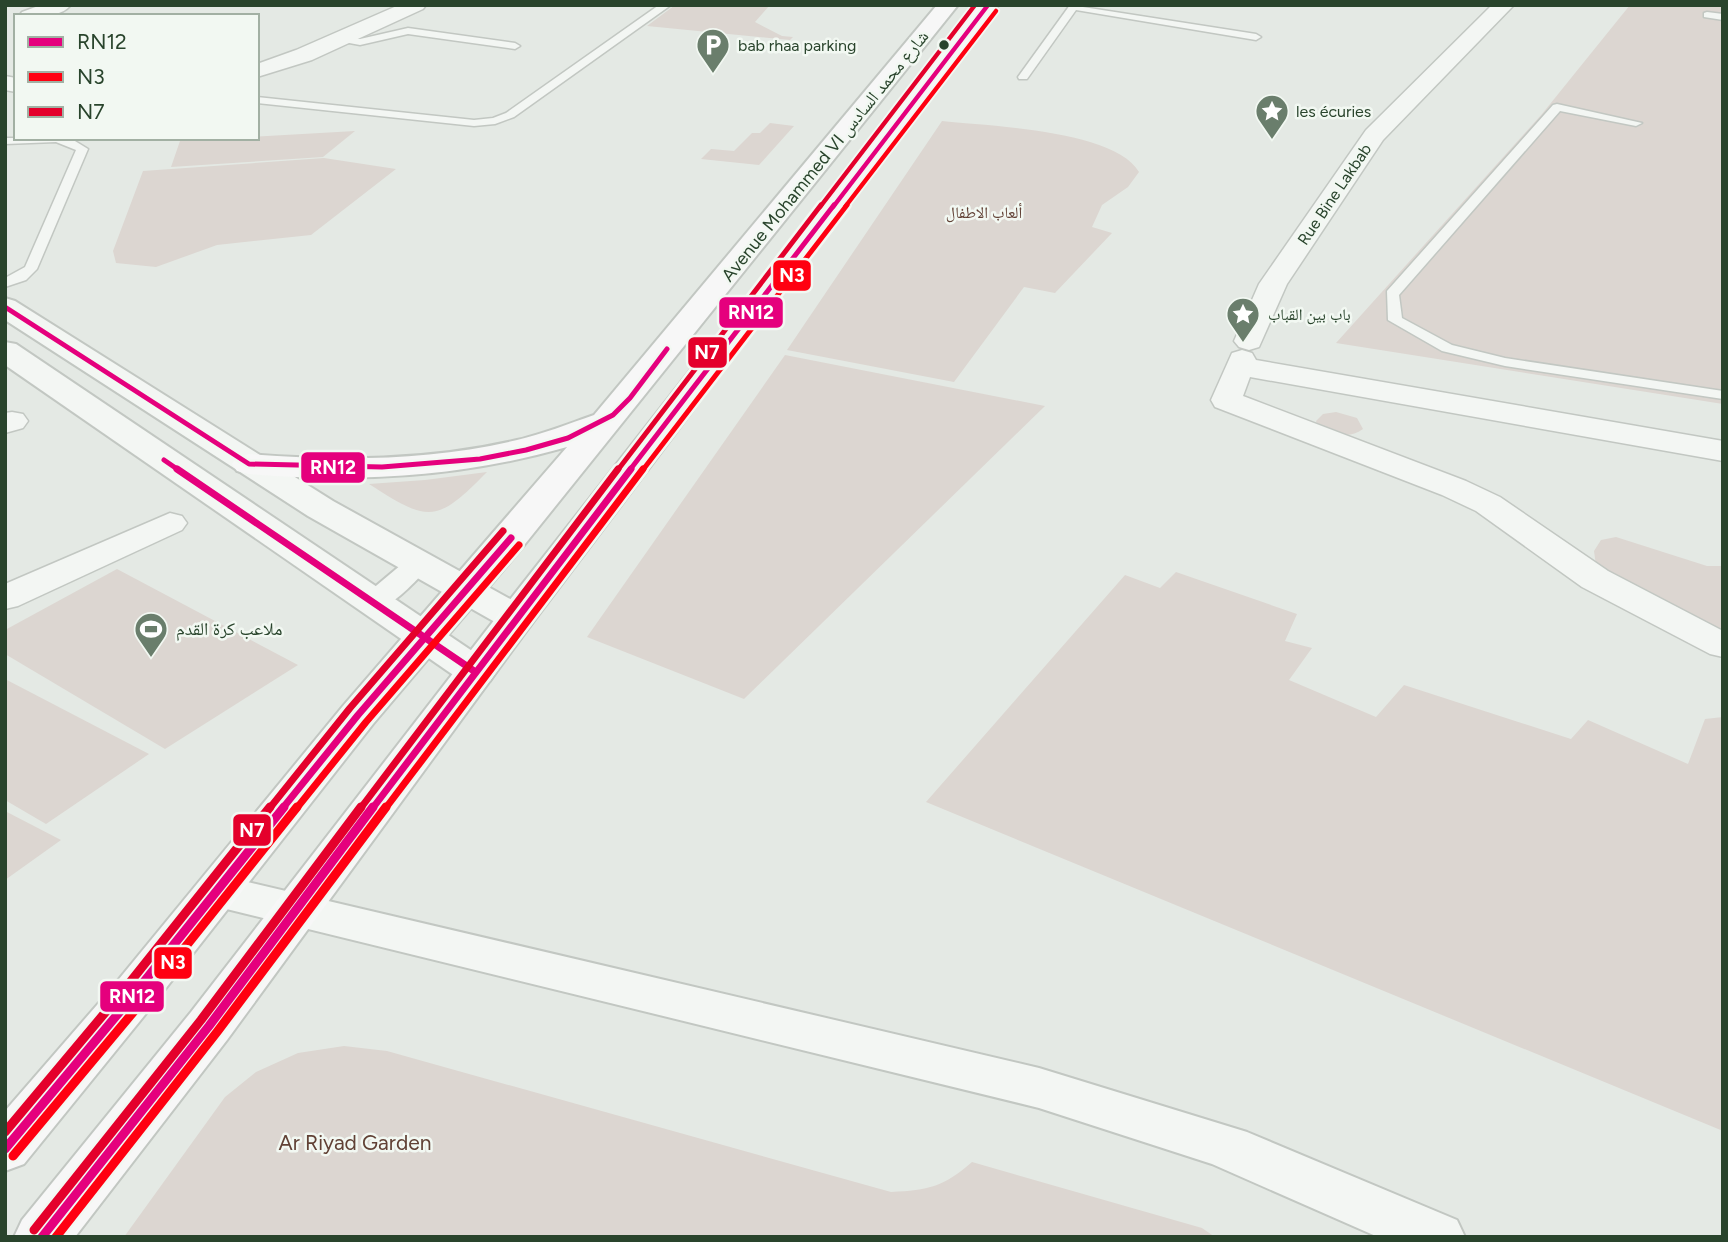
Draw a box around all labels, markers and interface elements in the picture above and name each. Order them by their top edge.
legend [14,14,259,140]
parking icon: bab rhaa parking [694,26,732,75]
street label: Avenue Mohammed VI شارع محمد السادس [717,26,933,286]
text: RN12 [77,29,127,54]
place label: bab rhaa parking [738,36,856,55]
unlabelled marker [937,38,951,52]
text: N3 [77,64,105,89]
place icon: les écuries [1253,92,1291,141]
text: N7 [77,99,105,124]
place label: les écuries [1296,102,1371,121]
street label: Rue Bine Lakbab [1294,140,1375,248]
park label: ألعاب الاطفال [946,203,1022,223]
line badge: N3 [772,259,812,292]
text: N3 [779,264,805,287]
place icon: باب بين القباب [1224,295,1262,344]
line badge: RN12 [718,296,784,329]
text: RN12 [728,301,774,324]
place label: باب بين القباب [1268,305,1351,325]
line badge: N7 [687,336,728,369]
text: N7 [694,341,720,364]
line badge: RN12 [300,451,366,484]
text: RN12 [310,456,356,479]
sports icon: ملاعب كرة القدم [132,610,170,659]
place label: ملاعب كرة القدم [176,618,282,641]
line badge: N7 [232,813,272,847]
text: N7 [239,819,265,842]
line badge: N3 [153,946,193,980]
text: N3 [160,951,186,974]
line badge: RN12 [99,980,165,1013]
text: RN12 [109,985,155,1008]
park label: Ar Riyad Garden [279,1130,431,1155]

